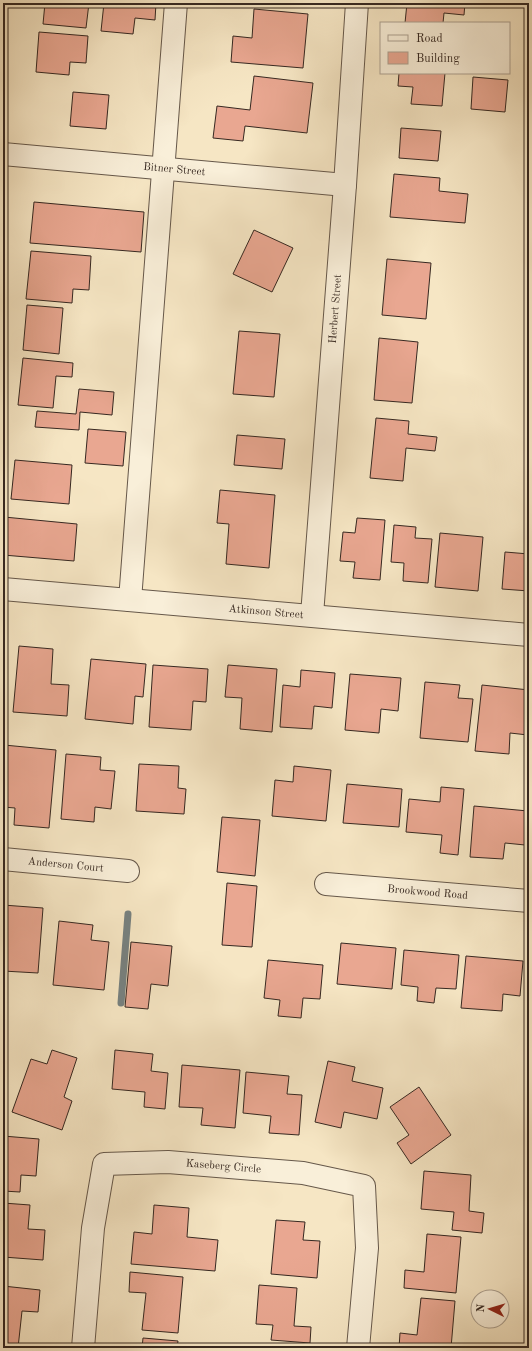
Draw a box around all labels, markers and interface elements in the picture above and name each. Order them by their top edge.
legend [380,22,510,74]
text: Road [416,33,443,45]
text: Building [416,53,460,65]
street label: Bitner Street [143,161,206,178]
street label: Herbert Street [327,274,344,344]
street label: Atkinson Street [228,603,304,621]
street label: Anderson Court [27,856,104,874]
street label: Brookwood Road [387,884,469,901]
street label: Kaseberg Circle [185,1158,262,1175]
north arrow [470,1289,510,1329]
text: N [476,1303,487,1313]

